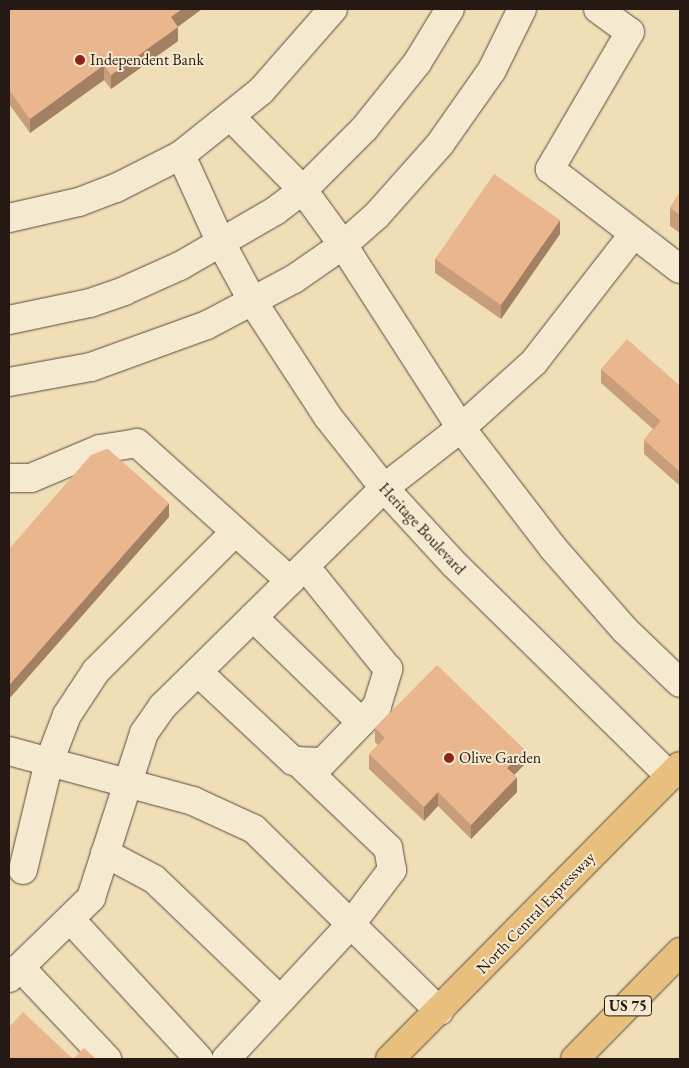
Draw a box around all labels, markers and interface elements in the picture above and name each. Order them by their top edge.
place label: Independent Bank [90,50,204,70]
marker: Independent Bank [74,54,86,66]
street label: Heritage Boulevard [375,479,469,579]
place label: Olive Garden [459,748,541,768]
marker: Olive Garden [443,752,455,764]
street label: North Central Expressway [473,848,599,978]
road number: US 75 [603,994,653,1018]

